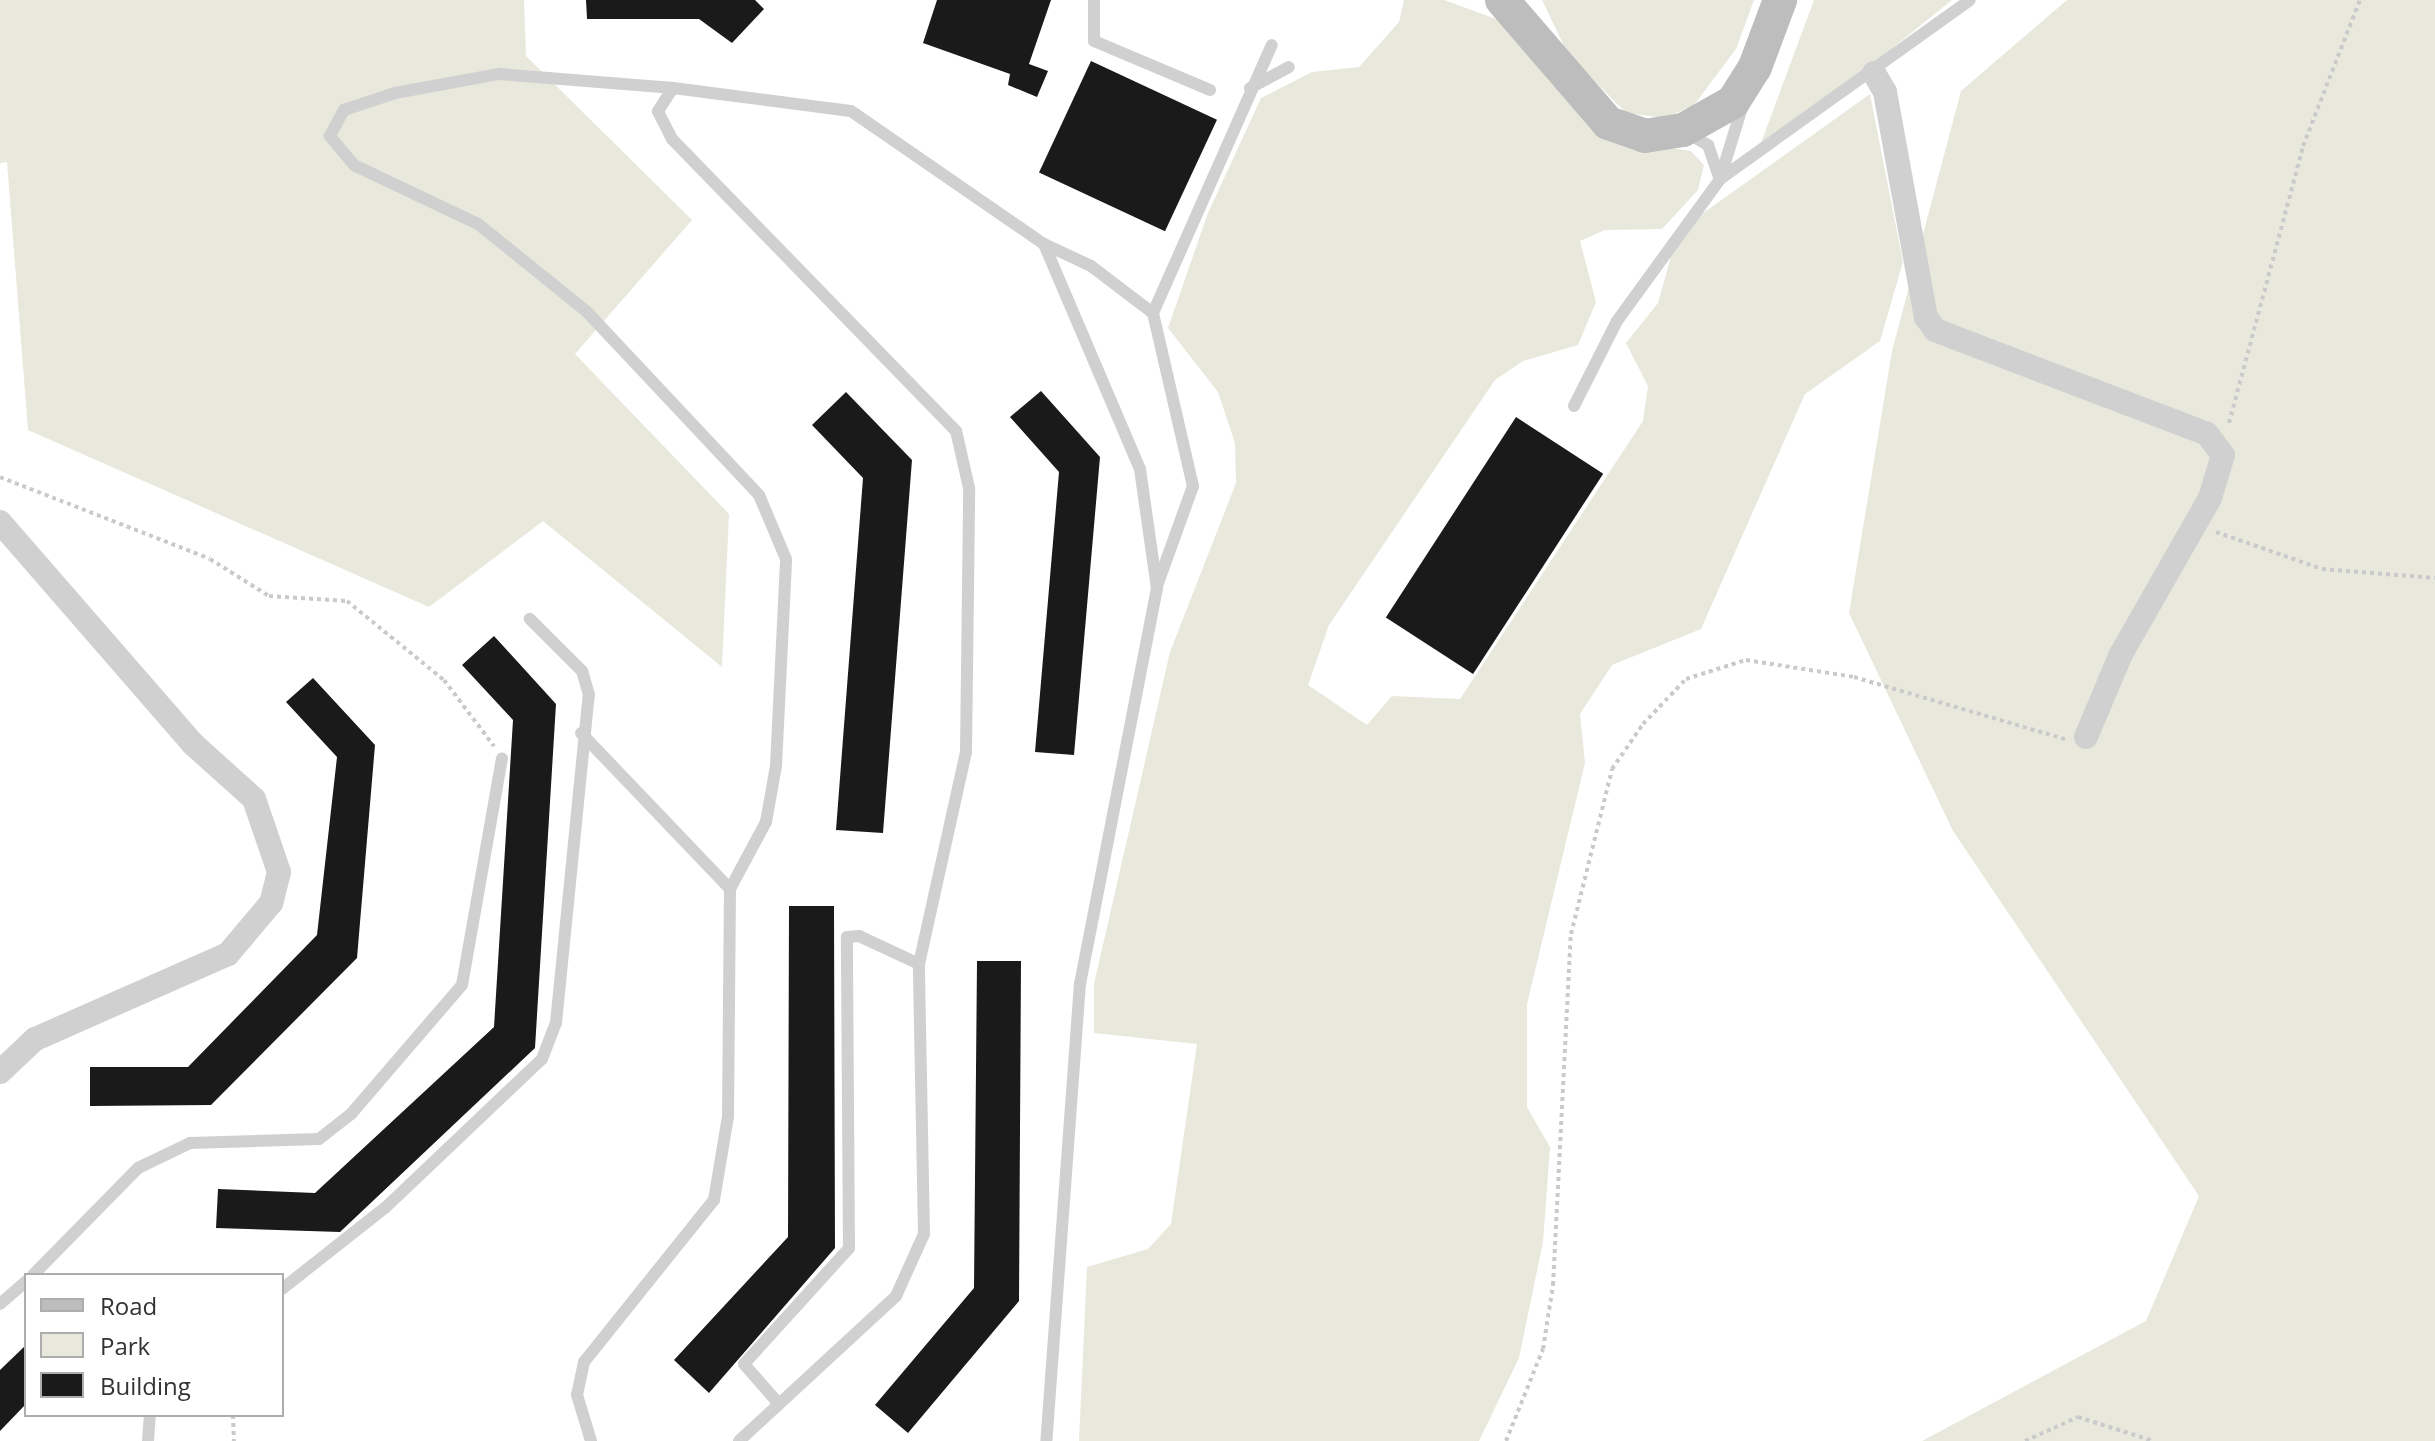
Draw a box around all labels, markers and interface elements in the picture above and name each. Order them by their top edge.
legend [24,1273,284,1417]
text: Road [100,1289,157,1322]
text: Park [100,1329,150,1362]
text: Building [100,1369,191,1402]

